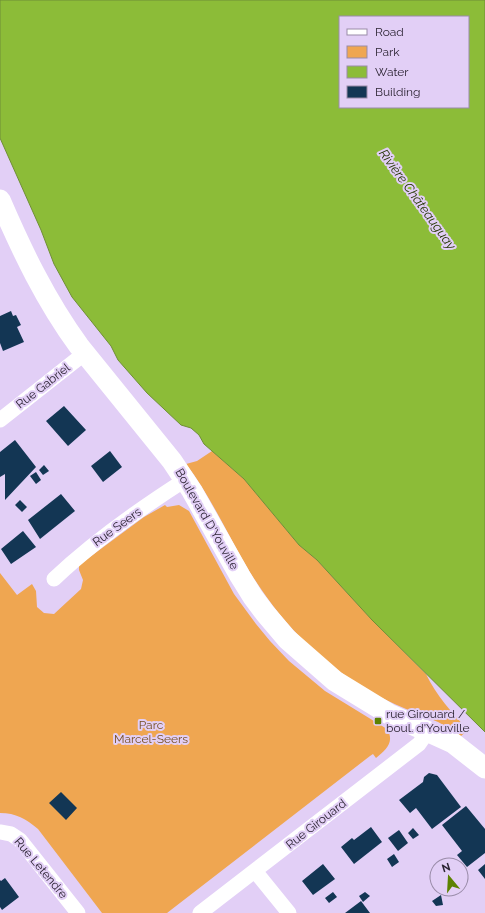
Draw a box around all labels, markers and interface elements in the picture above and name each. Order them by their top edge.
legend [339,16,469,108]
text: Road [375,25,404,39]
text: Park [375,45,400,59]
text: Water [375,65,409,79]
text: Building [375,85,421,99]
water label: Rivière Châteauguay [376,146,459,253]
street label: Rue Gabriel [13,360,73,411]
street label: Boulevard D'Youville [172,466,242,572]
street label: Rue Seers [90,505,144,549]
place label: rue Girouard / boul. d'Youville [386,707,470,735]
marker: rue Girouard / boul. d'Youville [373,716,383,726]
park label: Parc Marcel-Seers [114,718,188,746]
street label: Rue Girouard [283,796,349,852]
street label: Rue Letendre [11,835,71,901]
north arrow [429,857,469,897]
text: N [440,860,452,875]

